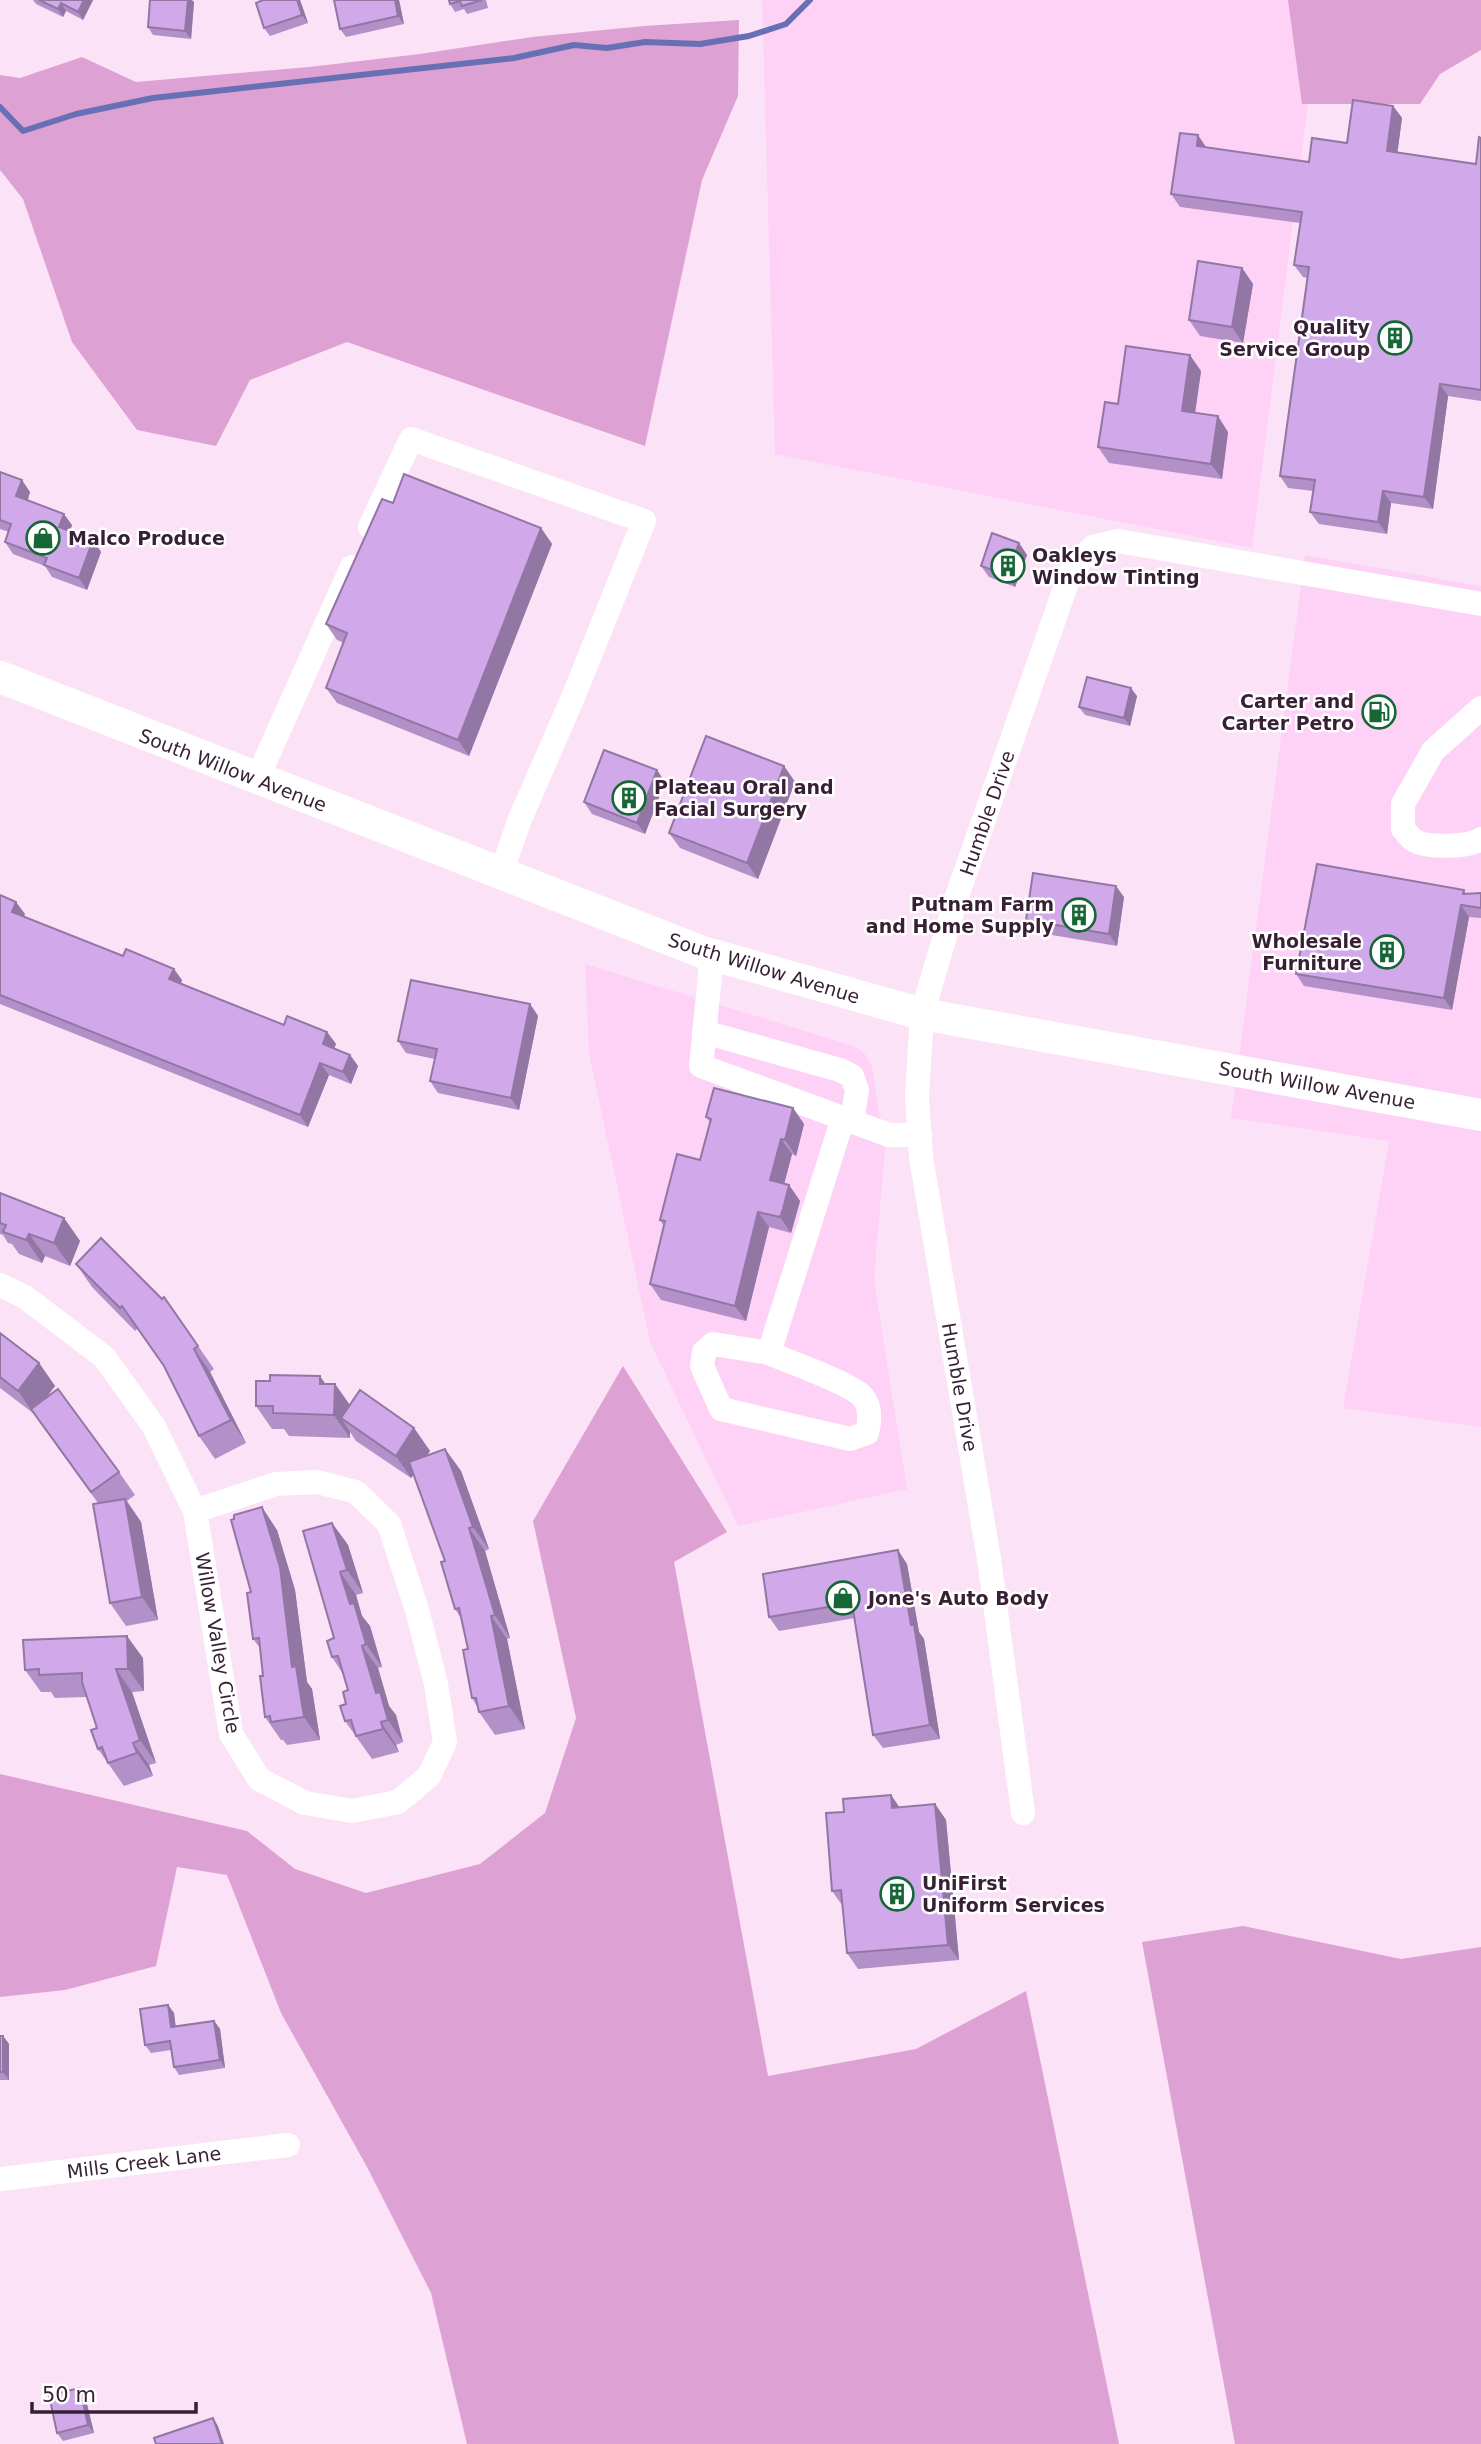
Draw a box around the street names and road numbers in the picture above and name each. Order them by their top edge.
street label: South Willow Avenue [136,724,330,816]
street label: Humble Drive [955,748,1019,878]
street label: South Willow Avenue [666,928,862,1008]
street label: South Willow Avenue [1217,1057,1417,1113]
street label: Humble Drive [938,1321,982,1453]
street label: Willow Valley Circle [191,1551,245,1735]
street label: Mills Creek Lane [66,2142,222,2182]

